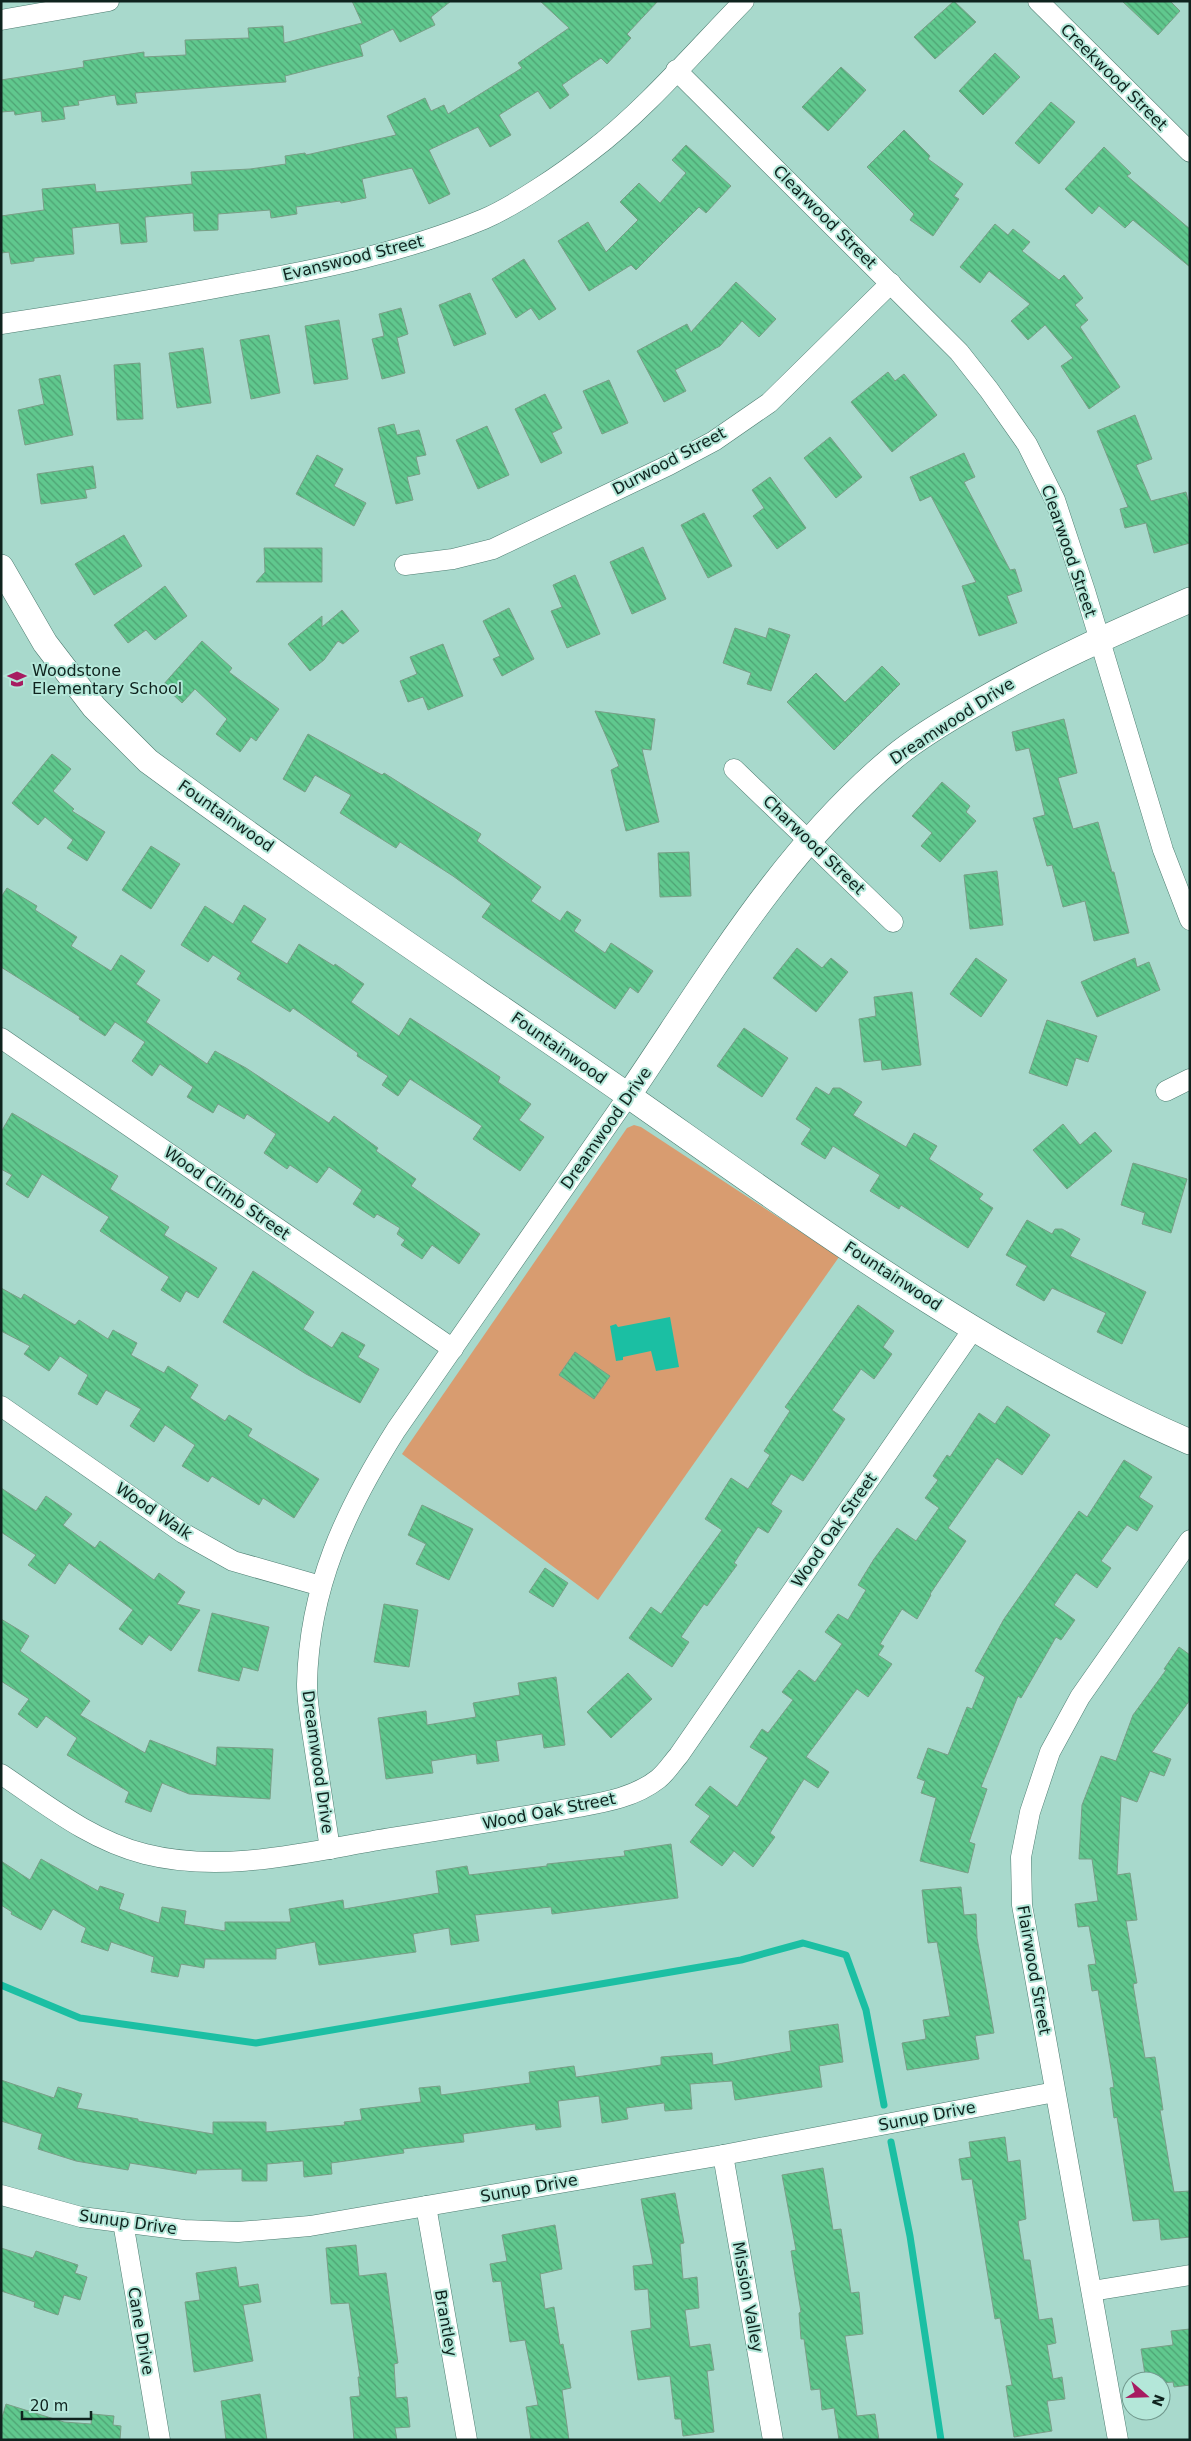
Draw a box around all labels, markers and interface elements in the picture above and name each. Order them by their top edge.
street label: Creekwood Street [1057,20,1171,134]
street label: Clearwood Street [769,161,881,273]
street label: Evanswood Street [281,231,425,285]
street label: Durwood Street [609,423,729,499]
street label: Clearwood Street [1037,482,1101,620]
place label: Woodstone Elementary School [32,661,182,698]
school or university icon: Woodstone Elementary School [6,668,28,690]
street label: Dreamwood Drive [886,674,1018,768]
street label: Fountainwood [175,776,277,856]
street label: Charwood Street [759,792,869,898]
street label: Fountainwood [508,1008,610,1088]
street label: Dreamwood Drive [557,1063,655,1193]
street label: Wood Climb Street [160,1142,294,1244]
street label: Fountainwood [841,1237,945,1315]
street label: Wood Oak Street [787,1469,881,1591]
street label: Wood Walk [112,1479,196,1544]
street label: Dreamwood Drive [299,1689,337,1835]
street label: Wood Oak Street [481,1789,617,1833]
street label: Flairwood Street [1013,1904,1055,2036]
street label: Sunup Drive [877,2097,977,2135]
street label: Sunup Drive [479,2170,579,2206]
street label: Sunup Drive [78,2206,178,2238]
street label: Mission Valley [729,2240,767,2354]
street label: Cane Drive [124,2286,158,2376]
street label: Brantley [431,2288,461,2358]
north arrow [1121,2371,1171,2421]
scale bar [22,2388,91,2420]
text: N [1149,2392,1168,2409]
text: 20 m [30,2397,68,2415]

